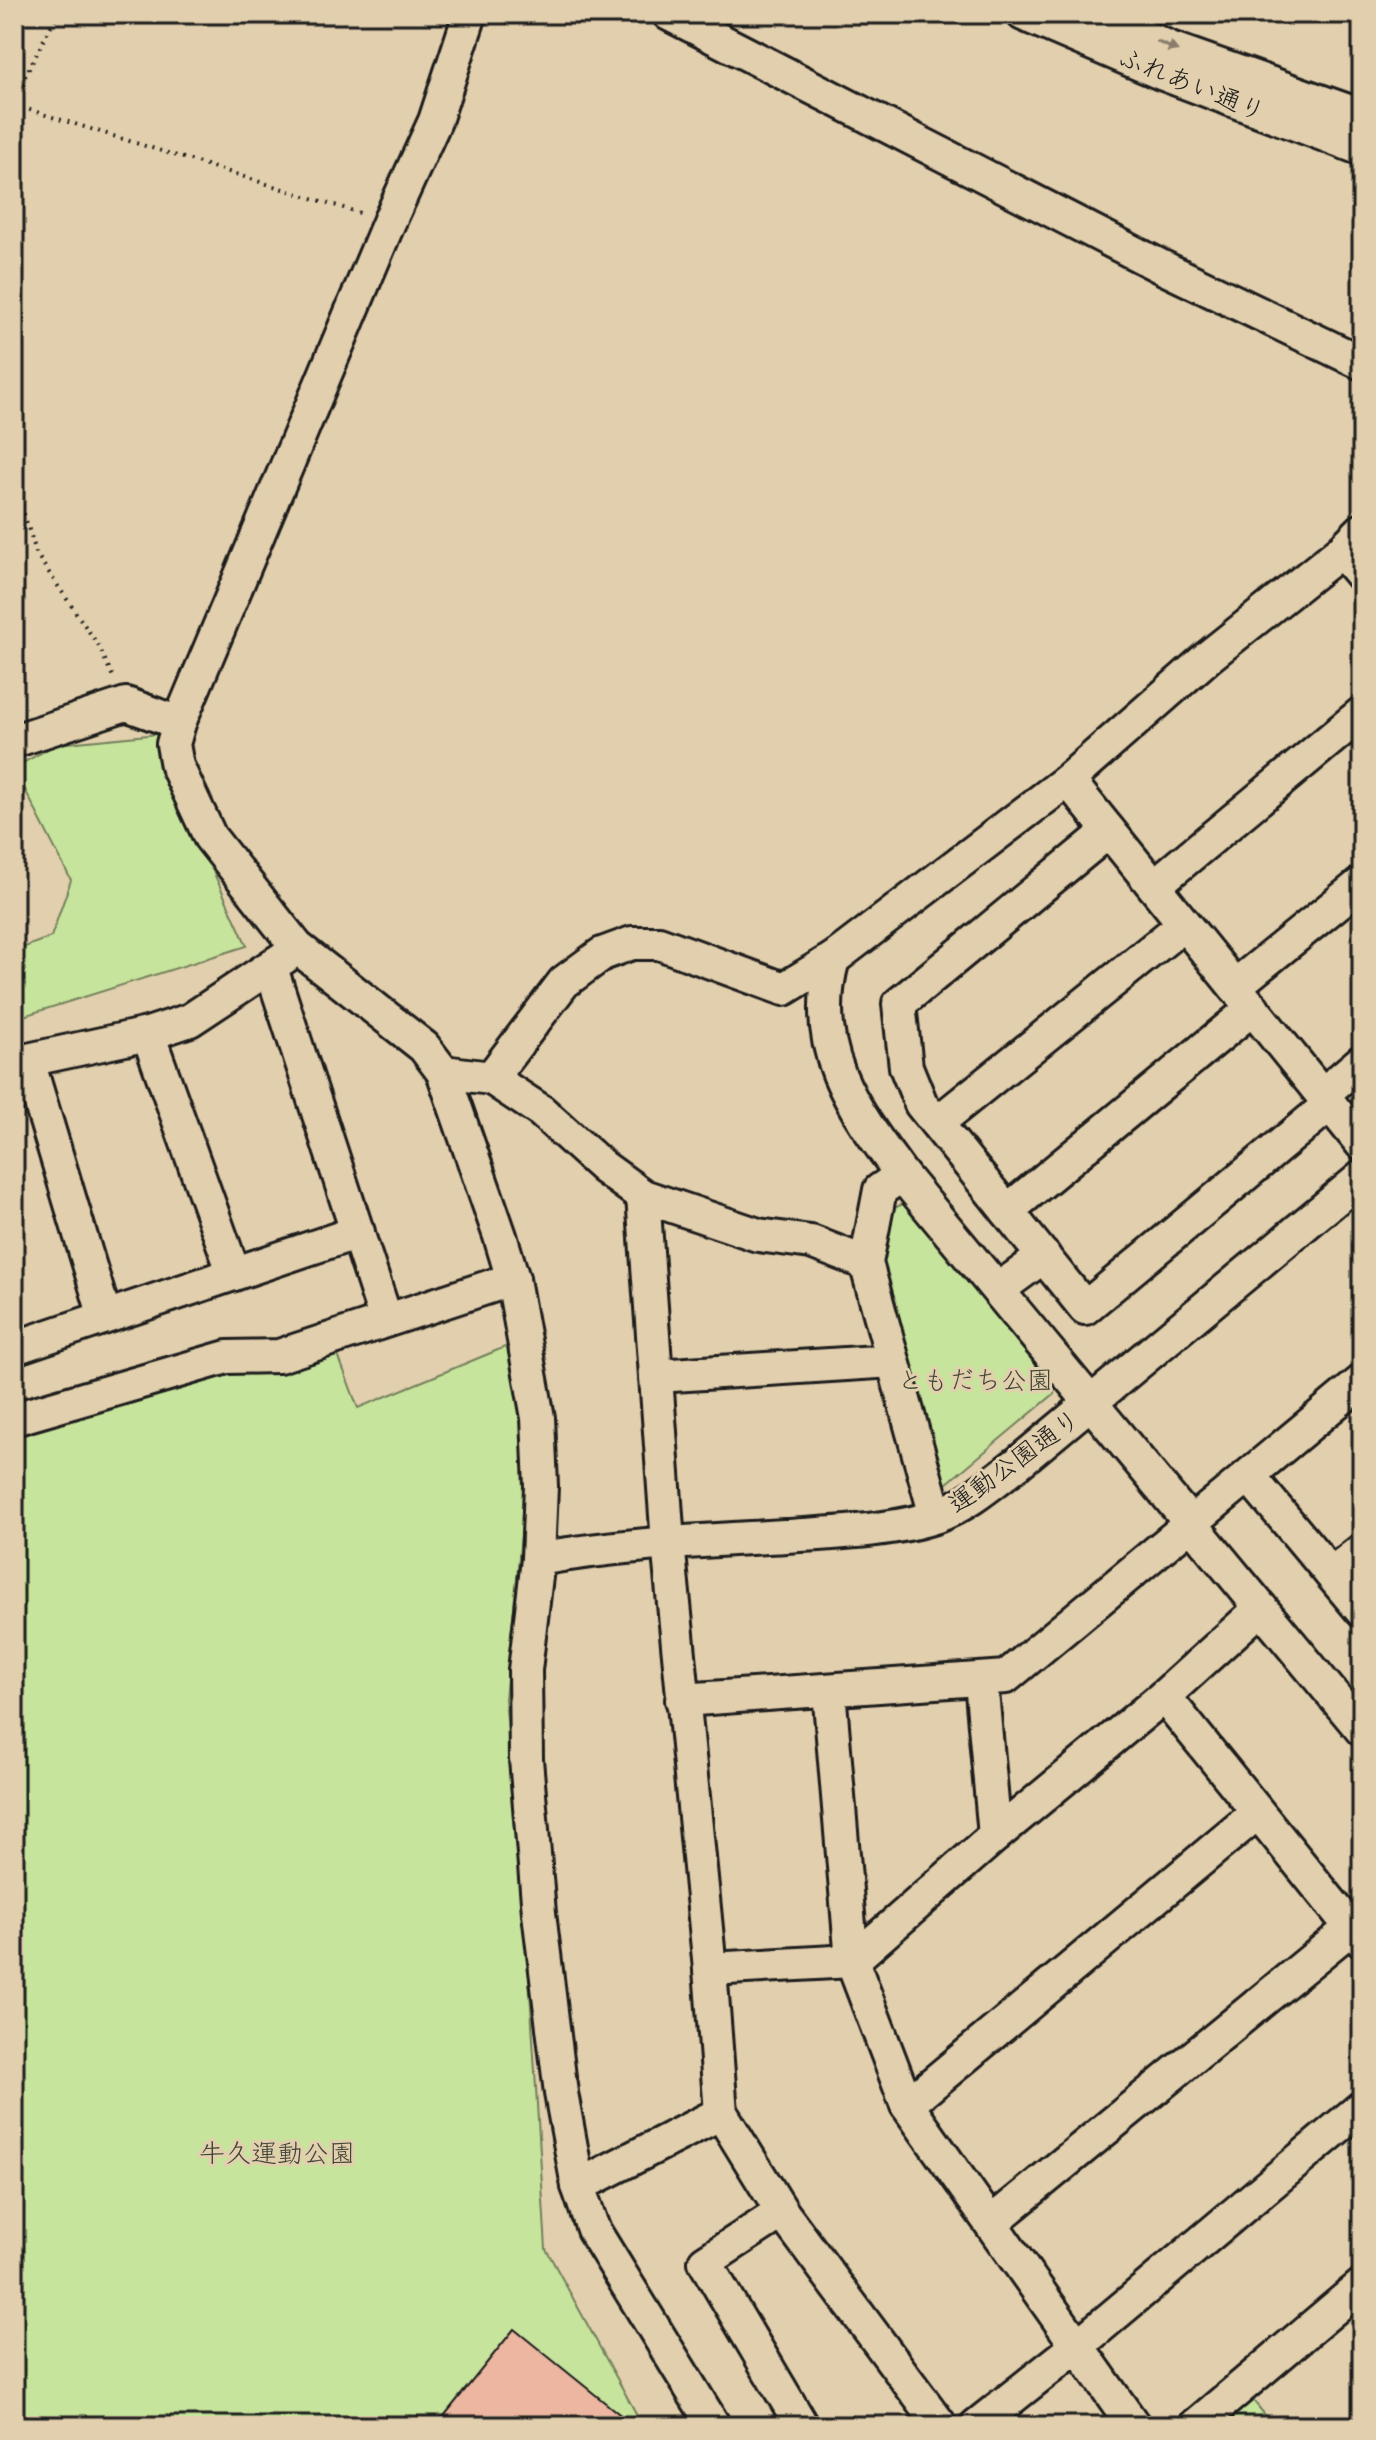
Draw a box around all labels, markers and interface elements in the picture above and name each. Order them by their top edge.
street label: ふれあい通り [1114,38,1271,128]
one-way arrow [1155,40,1179,53]
park label: ともだち公園 [897,1362,1053,1396]
street label: 運動公園通り [940,1401,1087,1520]
park label: 牛久運動公園 [199,2135,355,2169]

